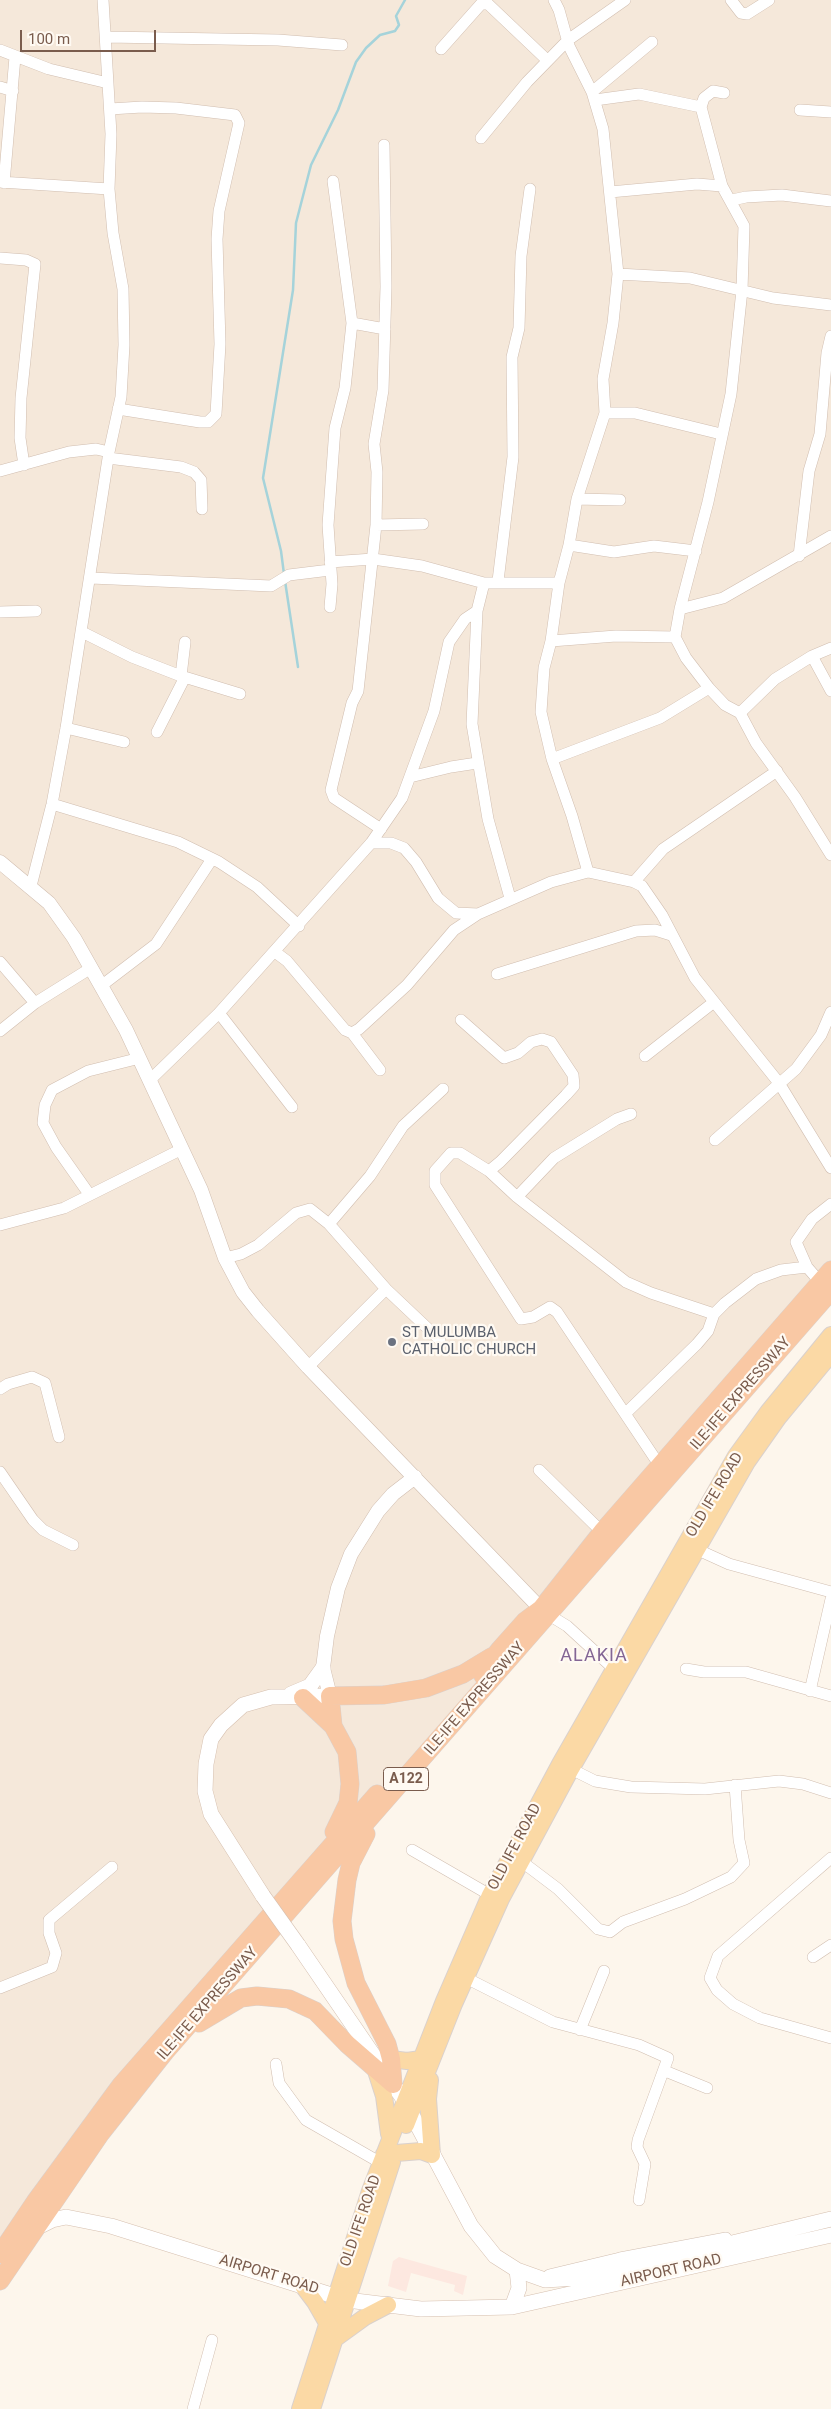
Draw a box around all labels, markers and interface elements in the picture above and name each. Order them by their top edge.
scale bar [22,20,159,52]
text: 100 m [28,30,70,48]
place label: ST MULUMBA CATHOLIC CHURCH [402,1324,536,1359]
street label: ILE-IFE EXPRESSWAY [687,1334,795,1454]
marker: ST MULUMBA CATHOLIC CHURCH [386,1336,398,1348]
street label: OLD IFE ROAD [683,1449,747,1541]
street label: ILE-IFE EXPRESSWAY [421,1639,529,1759]
district label: ALAKIA [560,1645,628,1667]
road number: A122 [384,1768,428,1790]
street label: OLD IFE ROAD [485,1801,545,1893]
street label: ILE-IFE EXPRESSWAY [154,1944,262,2064]
street label: OLD IFE ROAD [337,2173,385,2269]
street label: AIRPORT ROAD [217,2251,321,2299]
street label: AIRPORT ROAD [619,2251,723,2291]

